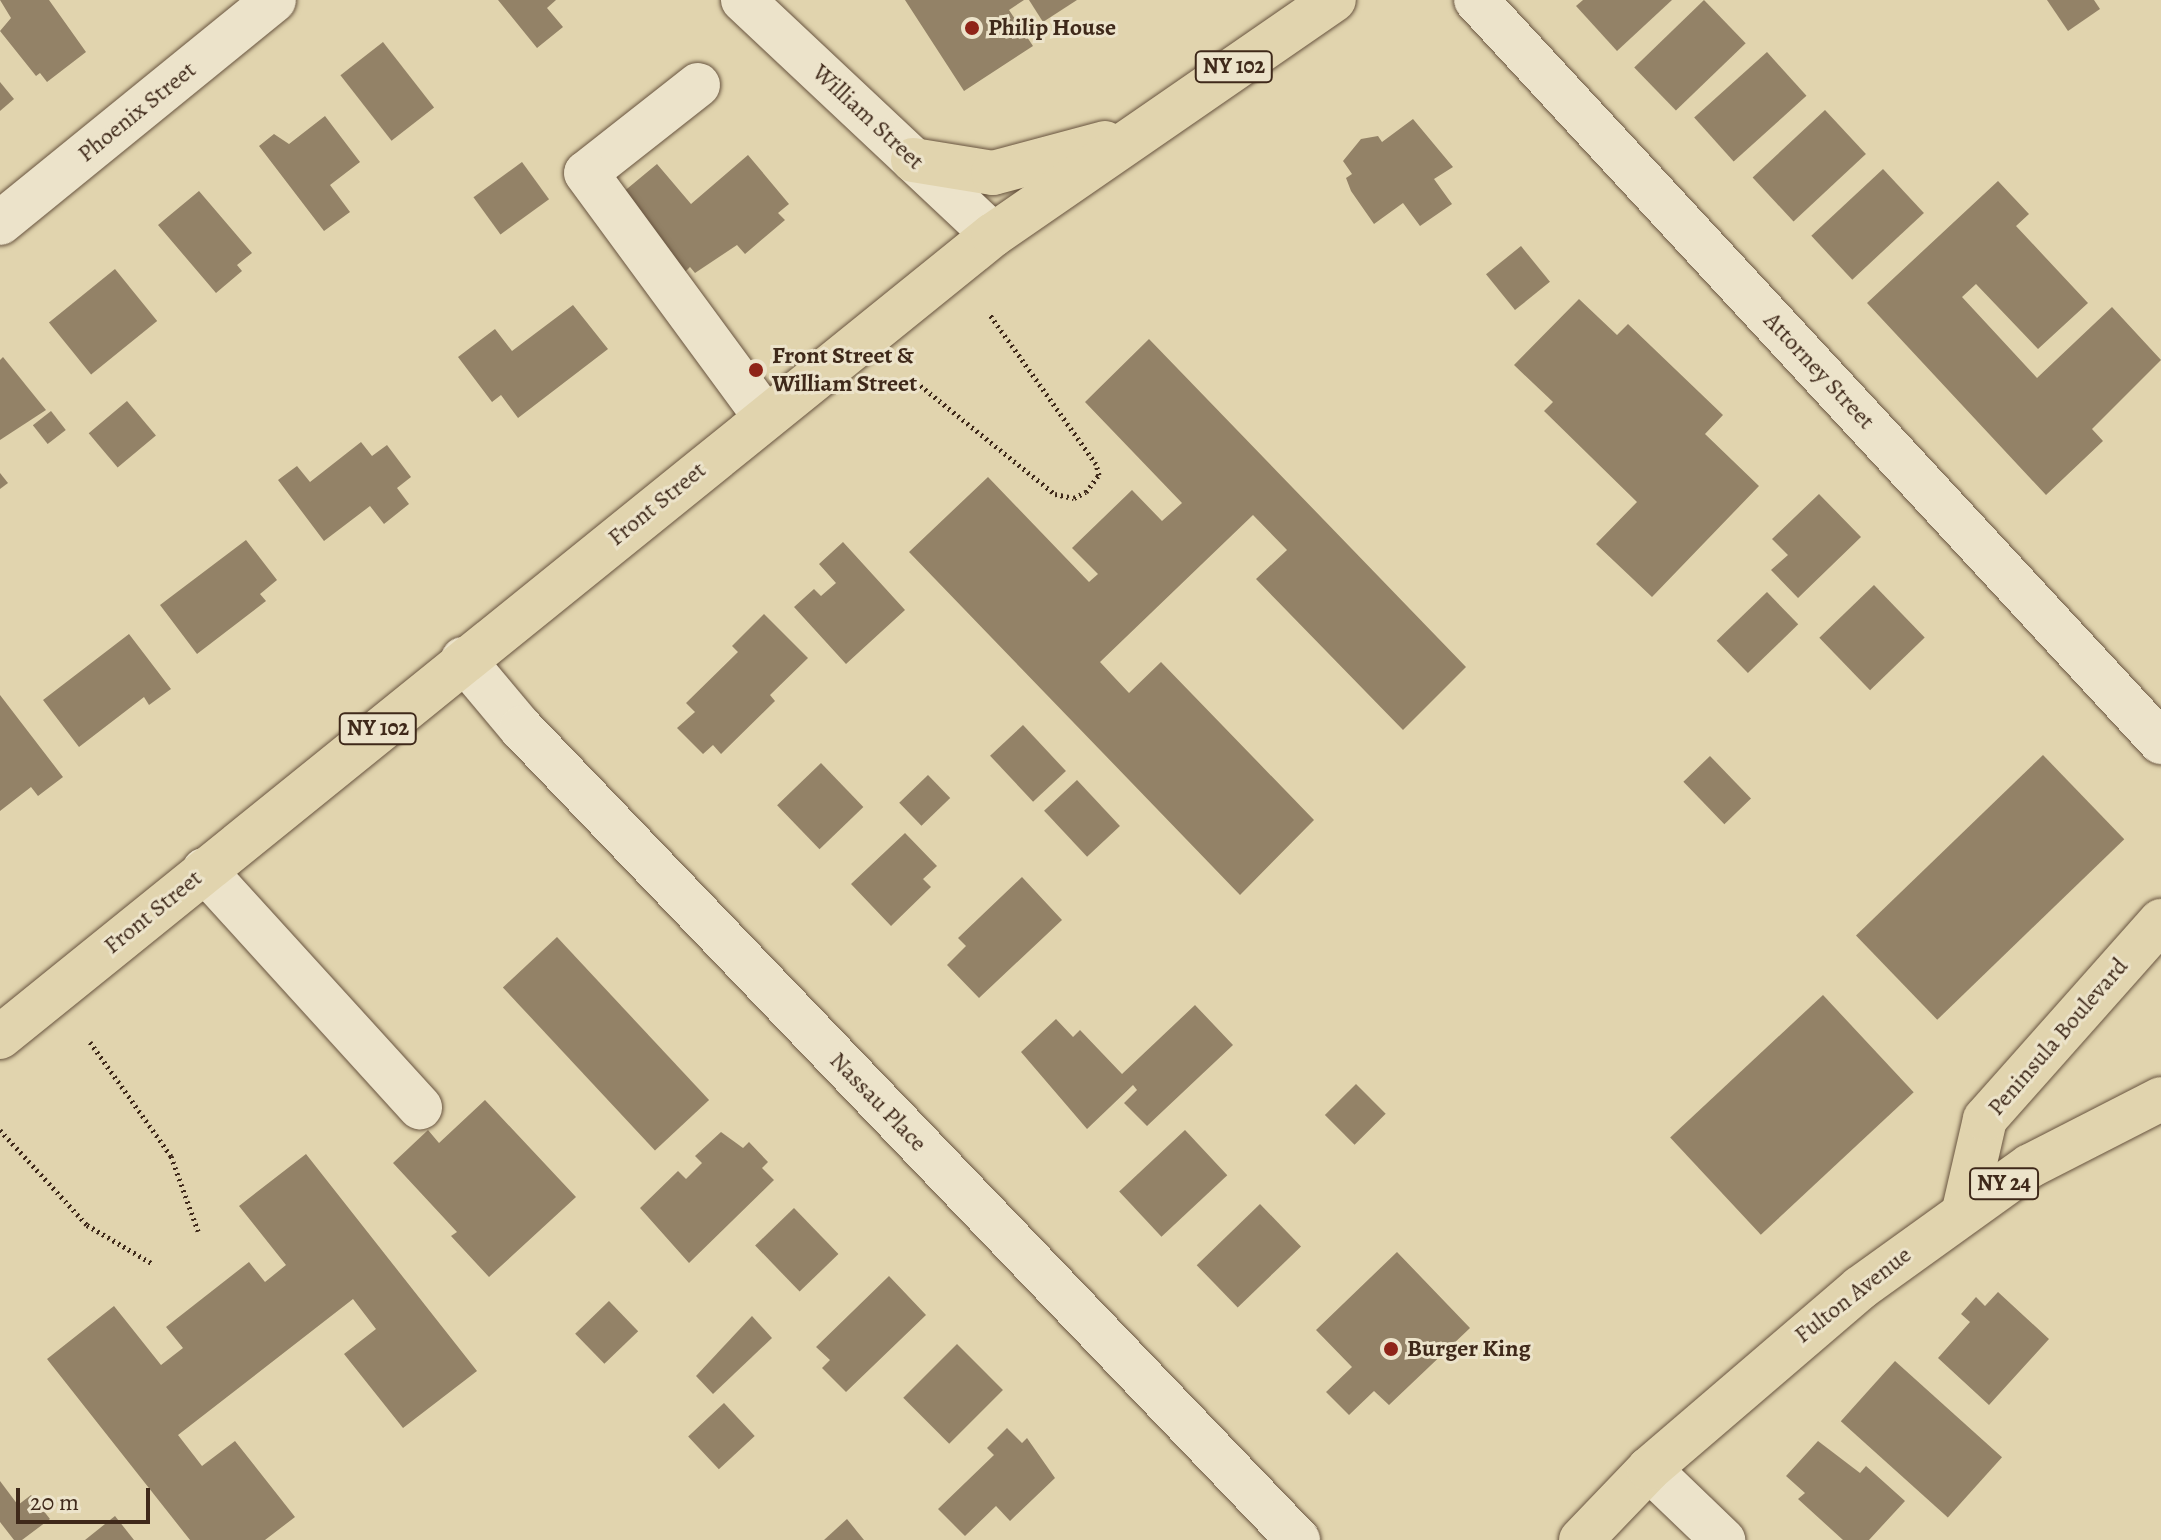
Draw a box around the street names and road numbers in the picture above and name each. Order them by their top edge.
road number: NY 102 [1194,49,1274,85]
street label: Phoenix Street [72,56,202,168]
street label: William Street [806,58,930,176]
street label: Attorney Street [1758,307,1880,435]
street label: Front Street [602,456,712,552]
road number: NY 102 [338,711,418,747]
street label: Front Street [98,864,208,960]
street label: Peninsula Boulevard [1982,952,2134,1122]
street label: Nassau Place [824,1046,932,1158]
road number: NY 24 [1968,1166,2040,1202]
street label: Fulton Avenue [1789,1240,1917,1350]

